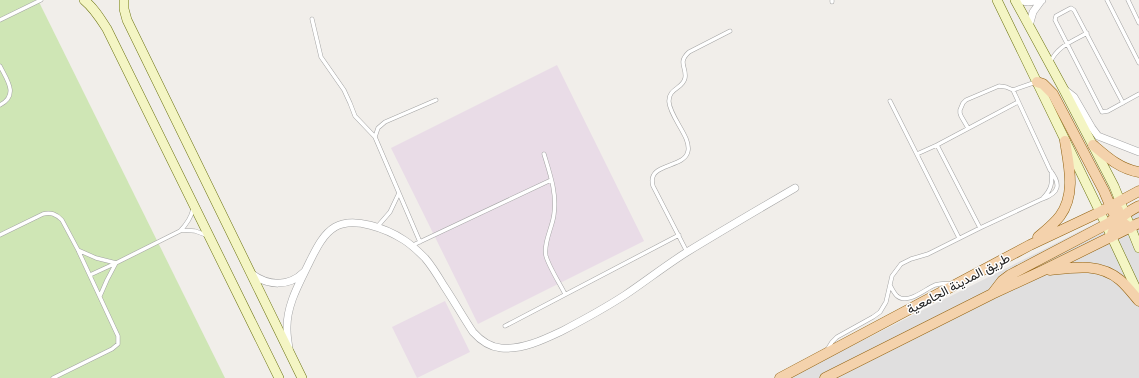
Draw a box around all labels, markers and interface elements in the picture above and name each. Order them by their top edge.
street label: طريق المدينة الجامعية [904,249,1013,318]

